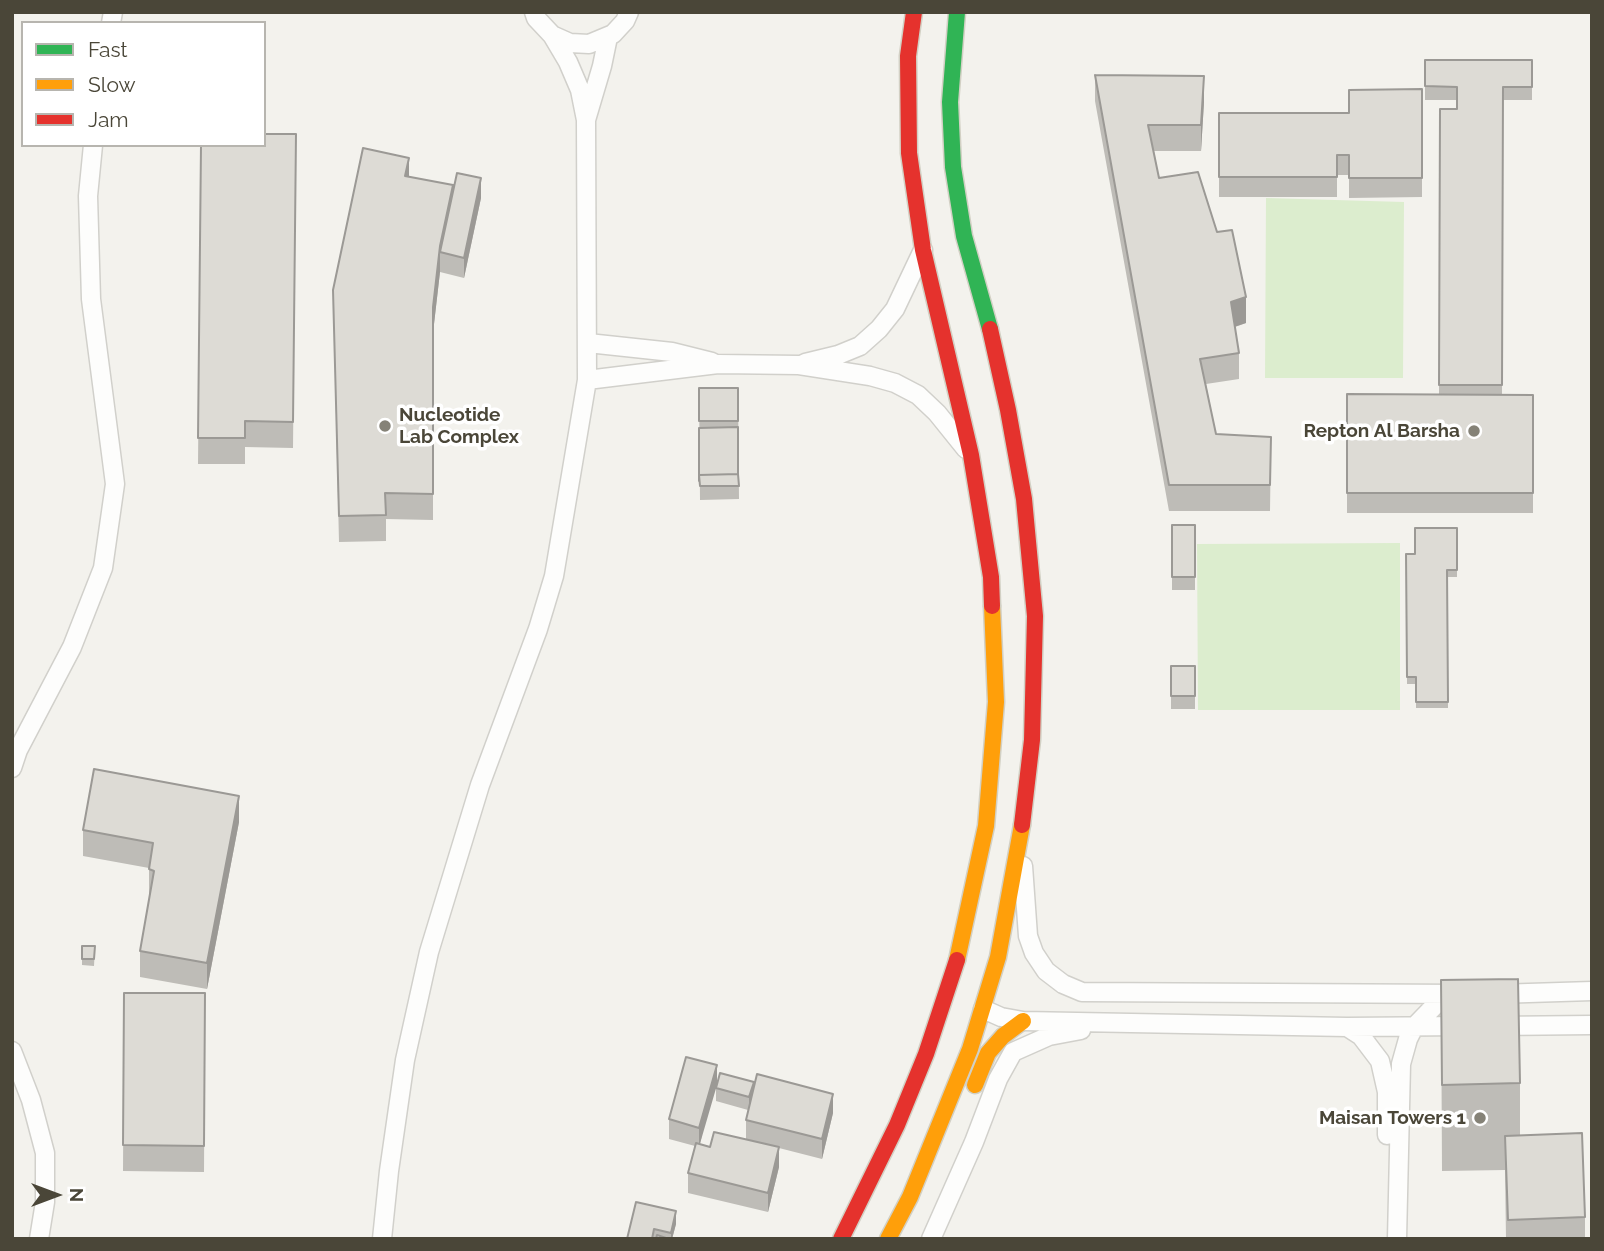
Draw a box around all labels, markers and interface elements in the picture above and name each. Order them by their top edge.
legend [21,21,266,147]
text: Fast [88,37,128,62]
text: Slow [88,72,136,97]
text: Jam [88,107,129,132]
place label: Nucleotide Lab Complex [399,404,519,448]
marker: Nucleotide Lab Complex [377,418,393,434]
place label: Repton Al Barsha [1303,420,1460,442]
marker: Repton Al Barsha [1466,423,1482,439]
place label: Maisan Towers 1 [1319,1107,1466,1129]
marker: Maisan Towers 1 [1472,1110,1488,1126]
north arrow [21,1160,91,1230]
text: N [66,1188,88,1202]

